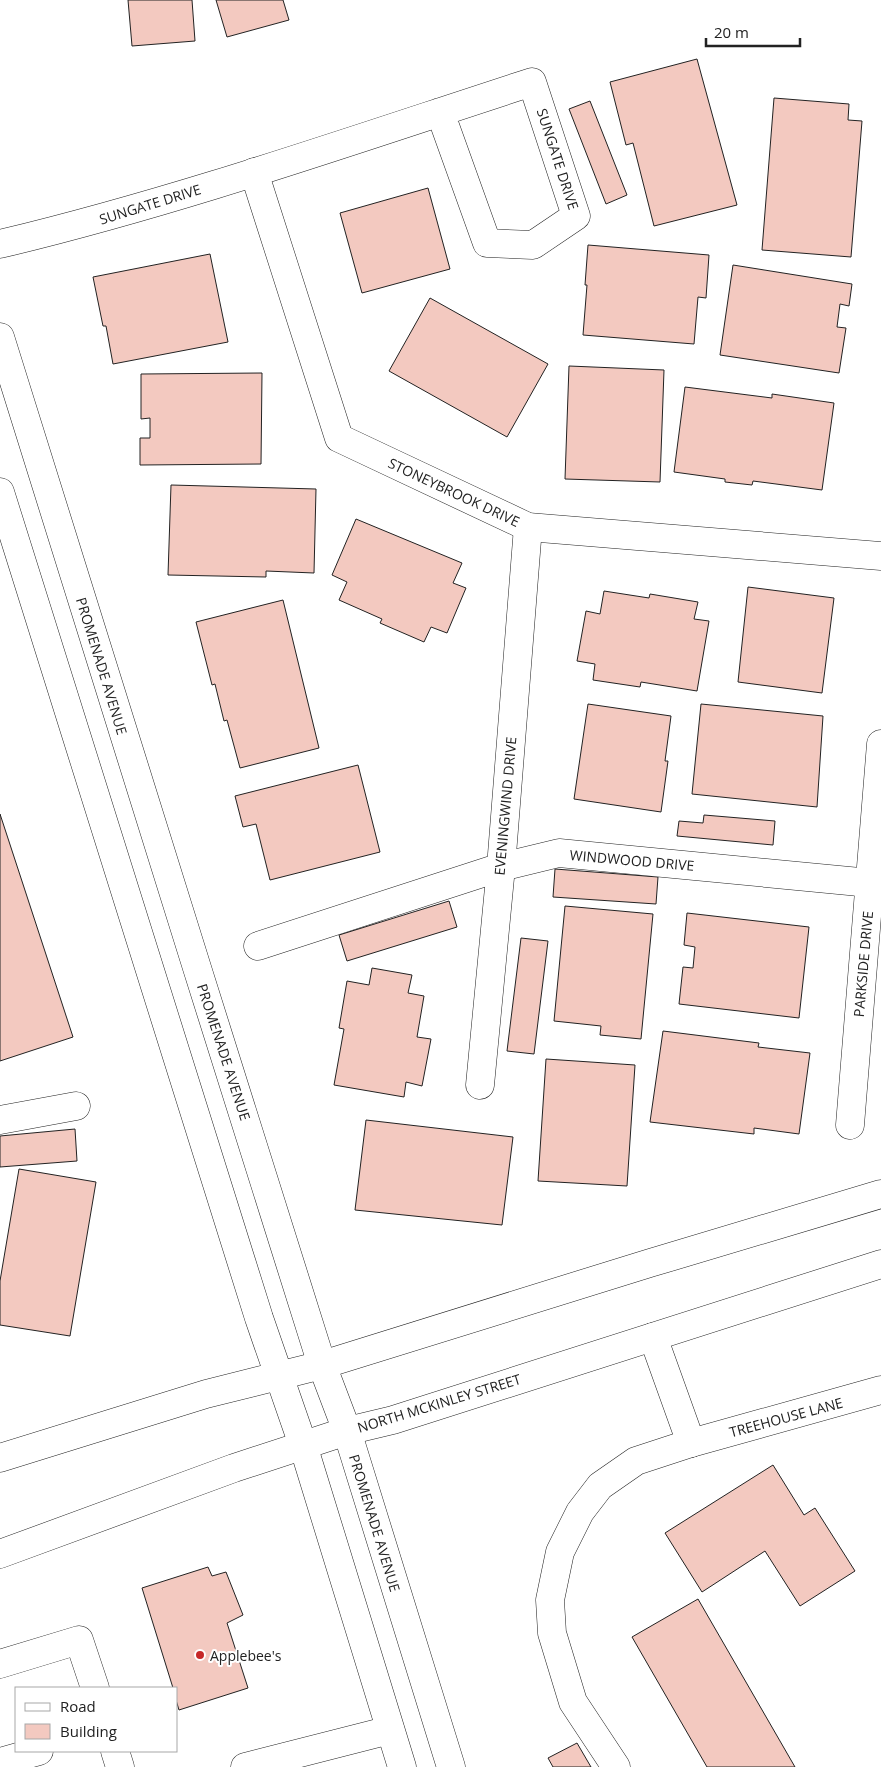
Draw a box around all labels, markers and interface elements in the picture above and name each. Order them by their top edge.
scale bar [706,15,800,47]
text: 20 m [714,22,749,42]
street label: SUNGATE DRIVE [533,106,583,212]
street label: SUNGATE DRIVE [97,180,203,228]
street label: STONEYBROOK DRIVE [385,453,523,531]
street label: PROMENADE AVENUE [72,595,132,737]
street label: EVENINGWIND DRIVE [489,736,521,876]
street label: WINDWOOD DRIVE [569,845,695,875]
street label: PARKSIDE DRIVE [849,910,877,1018]
street label: PROMENADE AVENUE [193,981,255,1123]
street label: NORTH MCKINLEY STREET [355,1369,523,1437]
street label: TREEHOUSE LANE [727,1393,845,1441]
street label: PROMENADE AVENUE [345,1452,405,1594]
place label: Applebee's [210,1646,282,1665]
marker: Applebee's [194,1649,206,1661]
legend [15,1687,178,1752]
text: Road [60,1696,96,1716]
text: Building [60,1721,117,1741]

